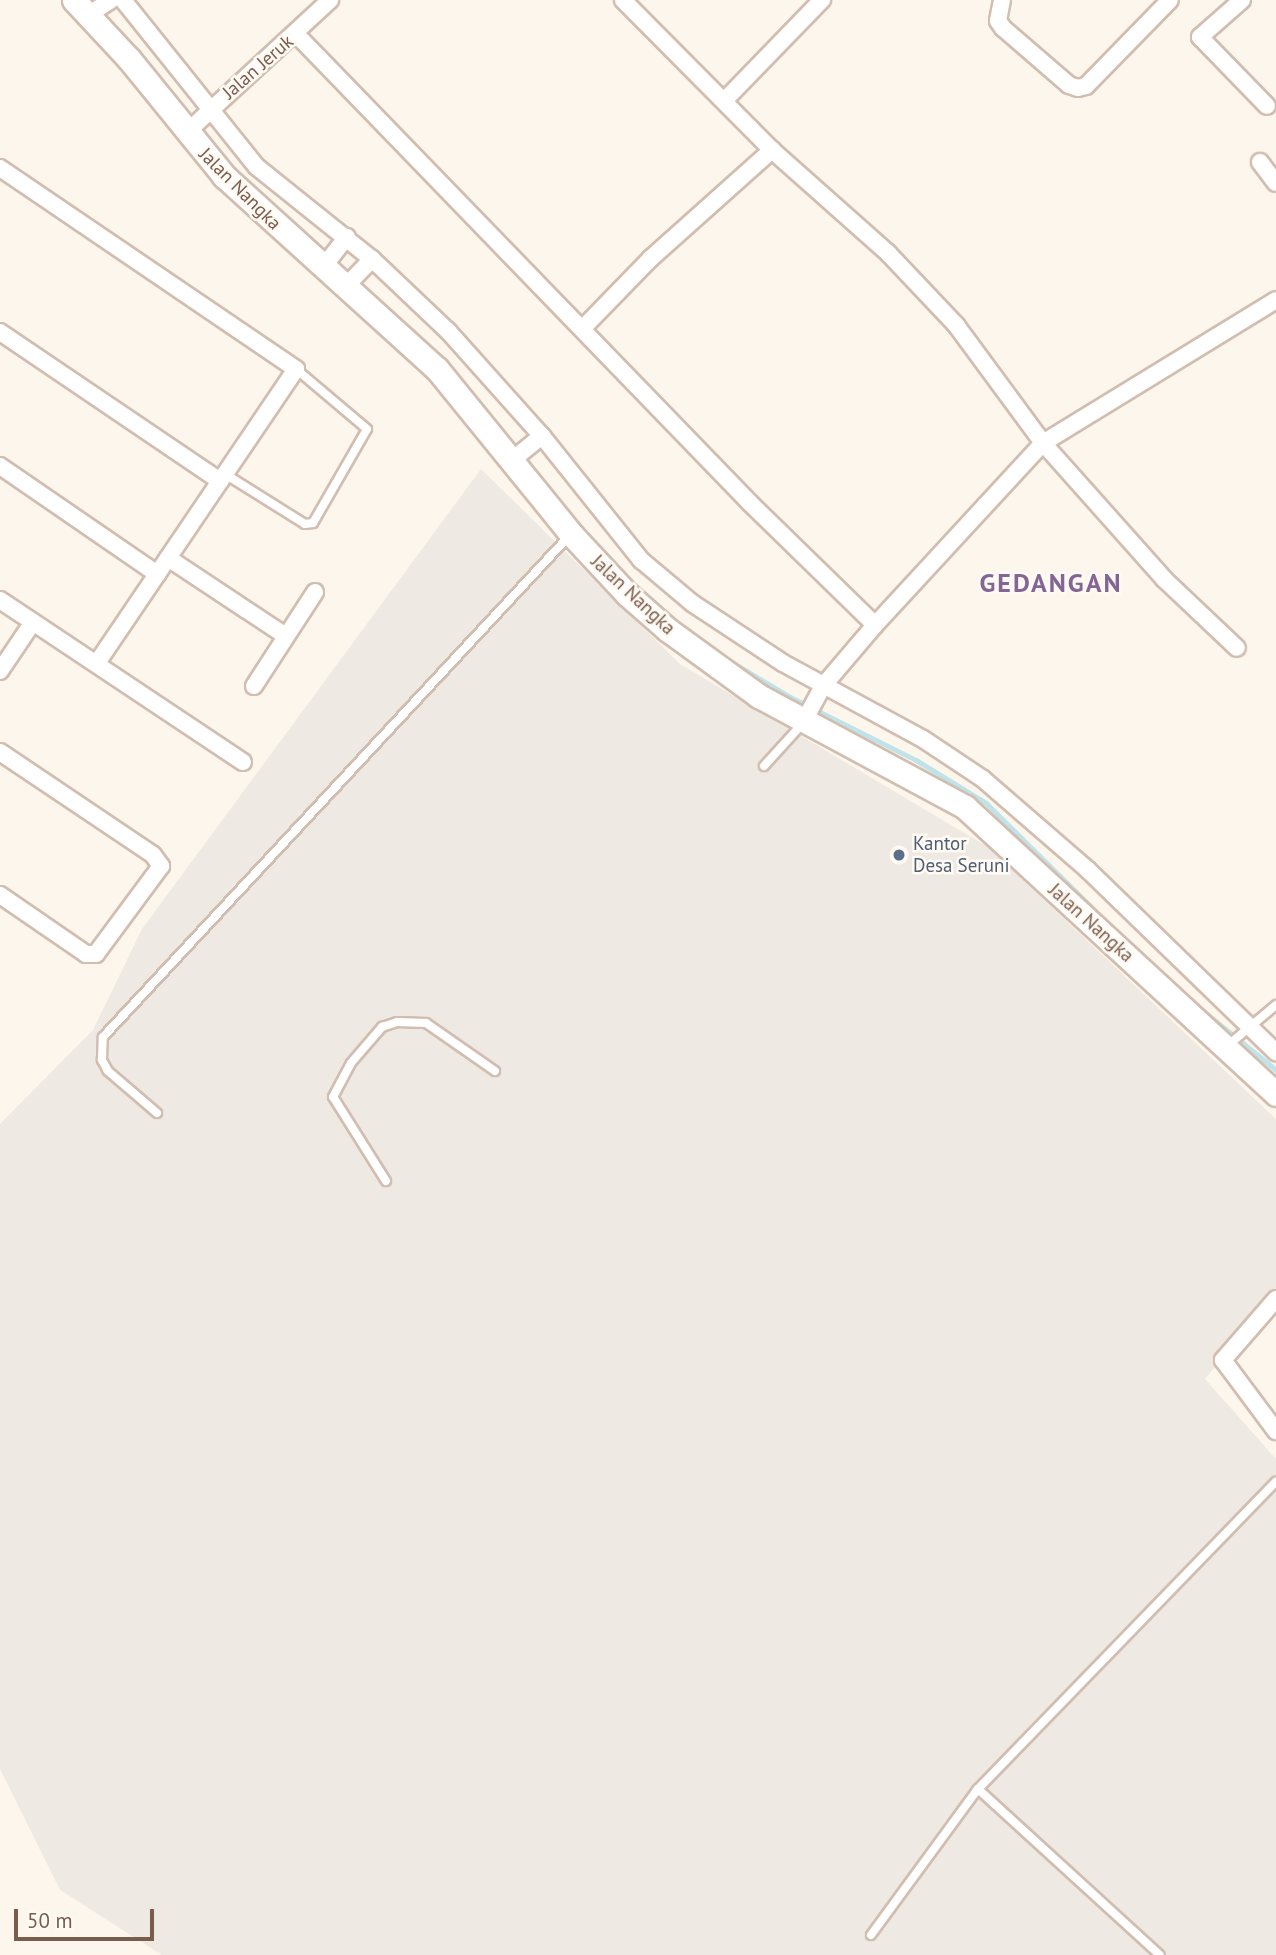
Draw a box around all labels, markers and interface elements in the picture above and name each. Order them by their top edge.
street label: Jalan Jeruk [218,30,298,104]
street label: Jalan Nangka [194,143,286,235]
street label: Jalan Nangka [586,550,680,640]
district label: GEDANGAN [981,567,1121,599]
place label: Kantor Desa Seruni [913,833,1010,877]
marker: Kantor Desa Seruni [891,847,907,863]
street label: Jalan Nangka [1044,879,1138,967]
scale bar [18,1896,158,1940]
text: 50 m [27,1907,73,1934]

